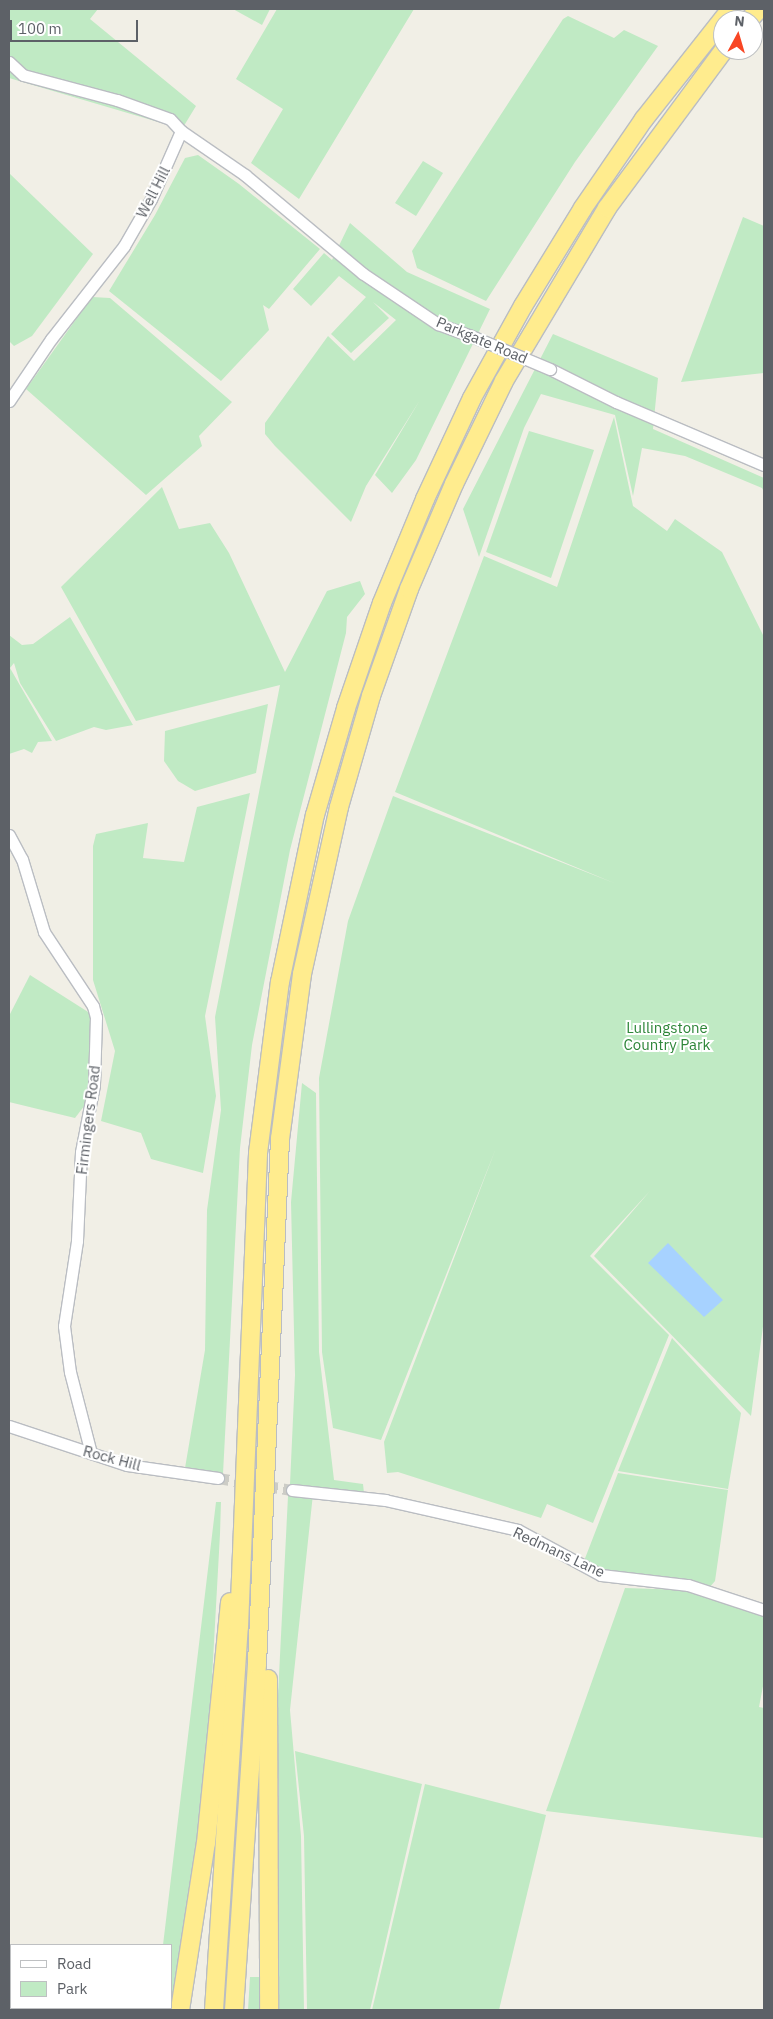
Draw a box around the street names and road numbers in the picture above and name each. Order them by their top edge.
street label: Well Hill [132,163,174,221]
street label: Parkgate Road [434,313,530,367]
street label: Firmingers Road [72,1064,104,1176]
street label: Rock Hill [81,1442,143,1474]
street label: Redmans Lane [510,1523,608,1581]

